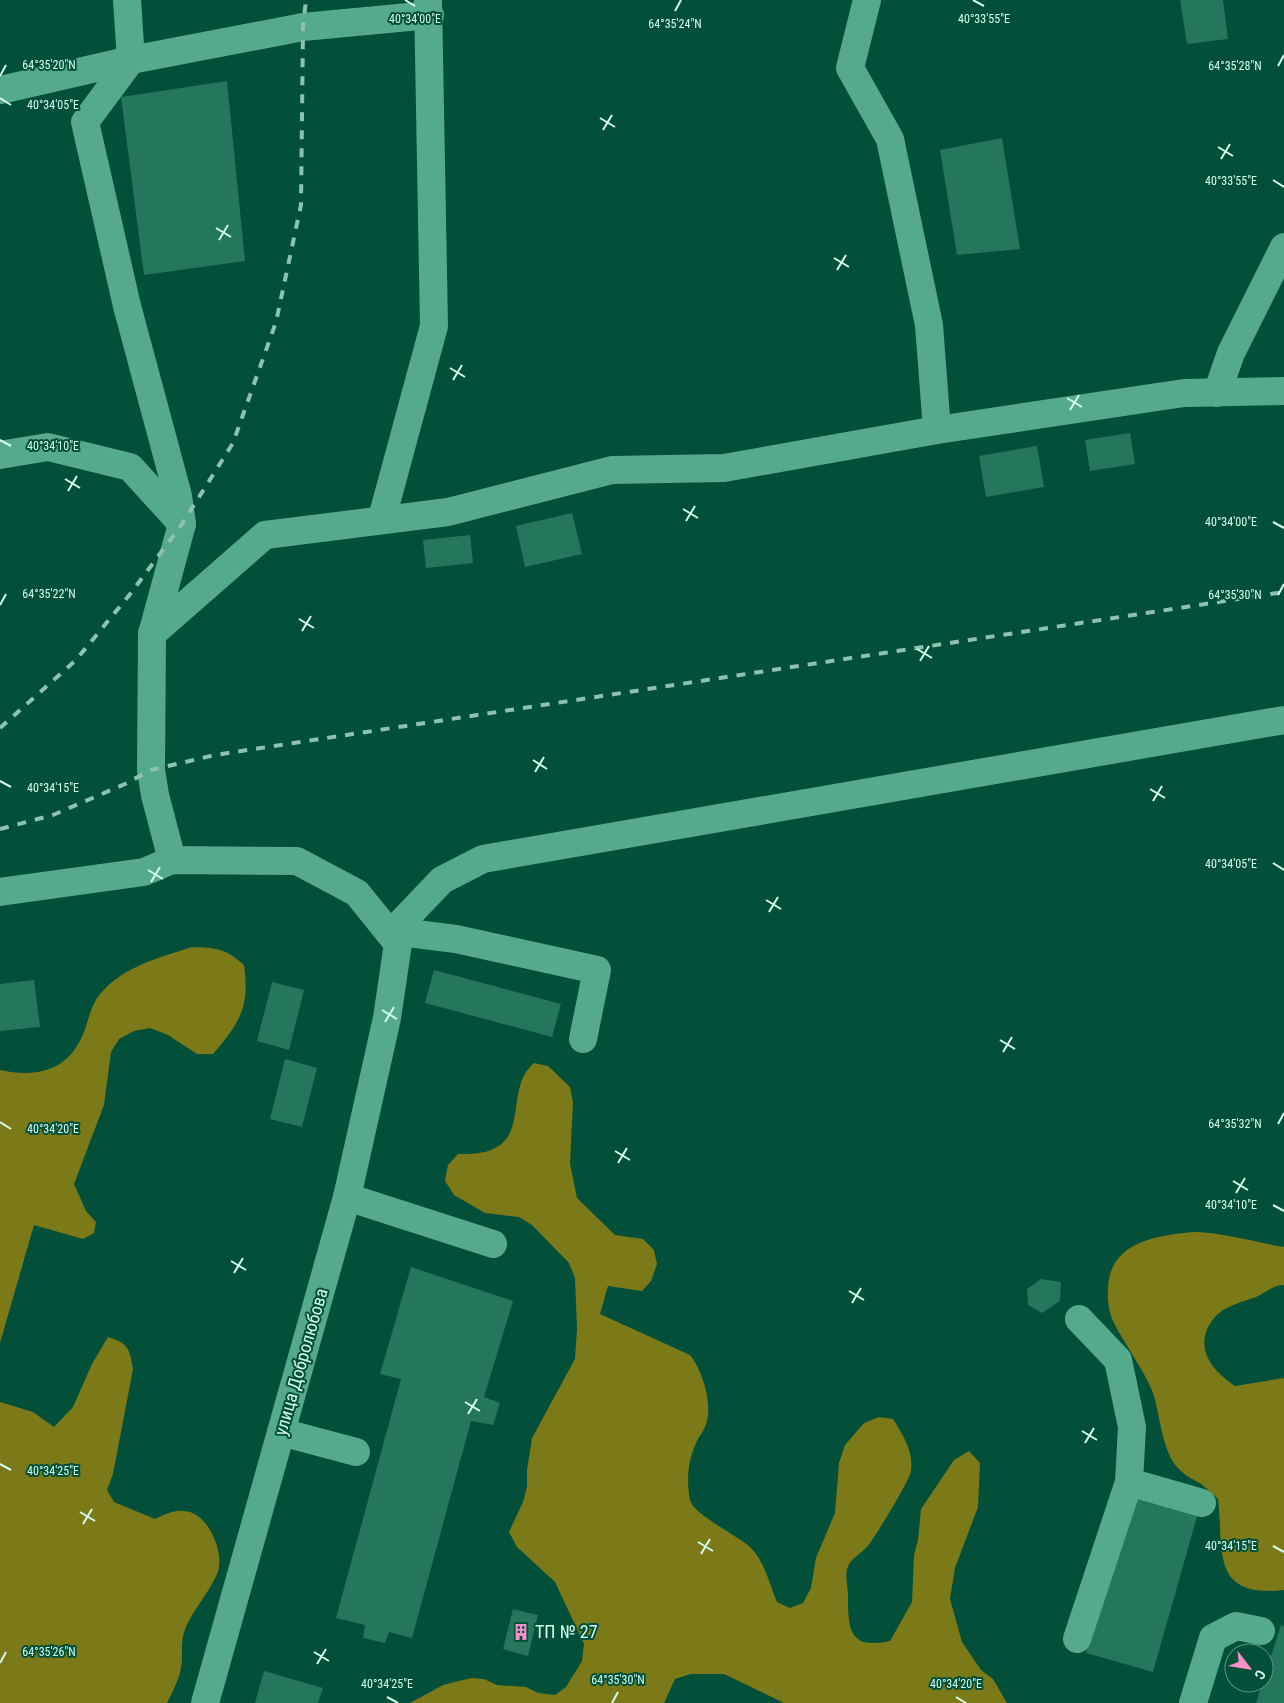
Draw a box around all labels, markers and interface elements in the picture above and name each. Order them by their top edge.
text: 40°34'00"E [389,12,441,26]
text: 40°33'55"E [958,12,1010,26]
text: 64°35'24"N [648,17,702,31]
text: 64°35'20"N [22,58,76,72]
text: 64°35'28"N [1208,59,1262,73]
text: 40°34'05"E [27,98,79,112]
text: 40°33'55"E [1205,174,1257,188]
text: 40°34'10"E [27,439,79,453]
text: 40°34'00"E [1205,515,1257,529]
text: 64°35'22"N [22,587,76,601]
text: 64°35'30"N [1208,588,1262,602]
text: 40°34'15"E [27,781,79,795]
text: 40°34'05"E [1205,857,1257,871]
text: 64°35'32"N [1208,1117,1262,1131]
text: 40°34'20"E [27,1122,79,1136]
text: 40°34'10"E [1205,1198,1257,1212]
street label: улица Добролюбова [269,1286,332,1438]
text: 40°34'25"E [27,1464,79,1478]
text: 40°34'15"E [1205,1539,1257,1553]
place label: ТП № 27 [535,1621,598,1642]
building icon: ТП № 27 [511,1622,531,1642]
north arrow [1224,1643,1274,1693]
text: 64°35'26"N [22,1645,76,1659]
text: С [1251,1667,1269,1682]
text: 64°35'30"N [591,1673,645,1687]
text: 40°34'25"E [361,1677,413,1691]
text: 40°34'20"E [930,1677,982,1691]

